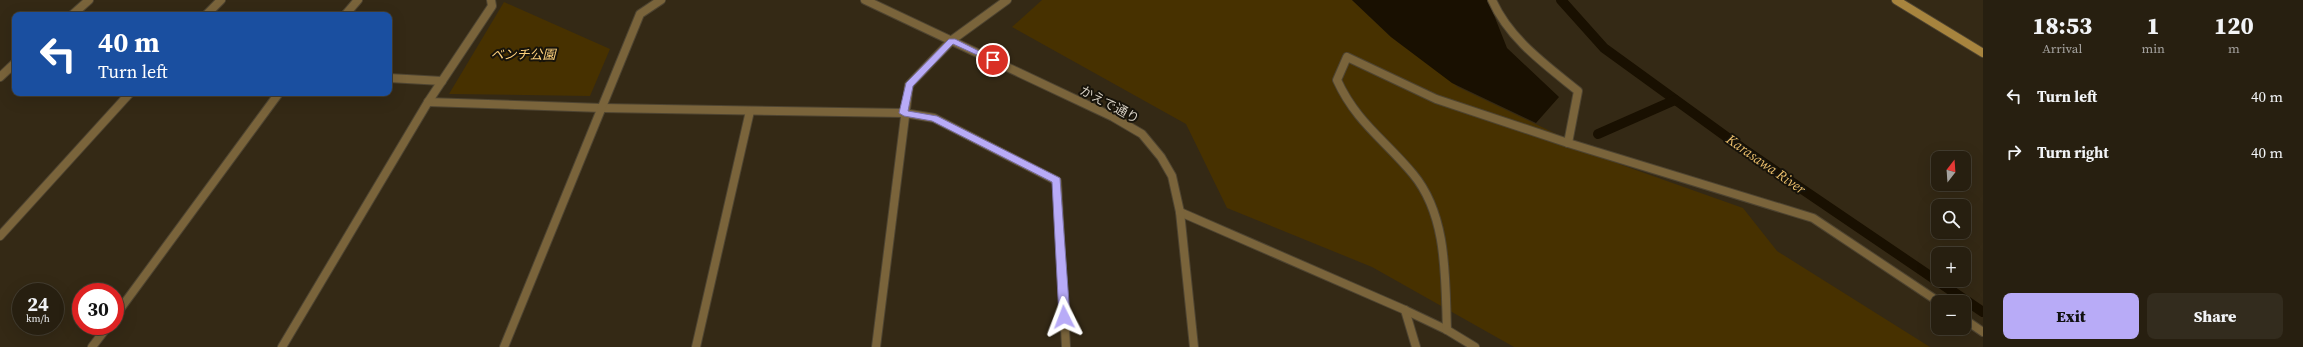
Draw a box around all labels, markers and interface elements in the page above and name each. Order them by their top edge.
text: 18:53 [2032,9,2092,42]
text: 1 [2147,9,2160,42]
text: 120 [2214,9,2254,42]
text: 40 m [98,23,160,61]
icon: left [32,28,84,80]
text: Arrival [2042,40,2082,57]
text: min [2141,40,2165,57]
text: m [2228,40,2240,57]
pin [976,43,1010,77]
park label: ベンチ公園 [490,46,557,63]
icon: arrive [982,49,1004,71]
text: Turn left [98,59,168,84]
street label: かえで通り [1077,82,1142,127]
icon: left [2003,85,2025,107]
text: Turn left [2037,86,2097,107]
text: 40 m [2251,86,2283,107]
water label: Karasawa River [1722,129,1810,199]
icon: right [2003,141,2025,163]
text: Turn right [2037,142,2109,163]
text: 40 m [2251,142,2283,163]
north arrow [1931,151,1971,191]
map controls [1931,151,1971,335]
button: search [1931,199,1971,239]
button: + [1931,247,1971,287]
speed limit sign: 30 [72,283,124,335]
text: 24 [27,290,49,318]
button: Exit [2003,293,2139,339]
button: Share [2147,293,2283,339]
button: − [1931,295,1971,335]
position arrow [1043,296,1085,338]
text: km/h [26,312,50,325]

